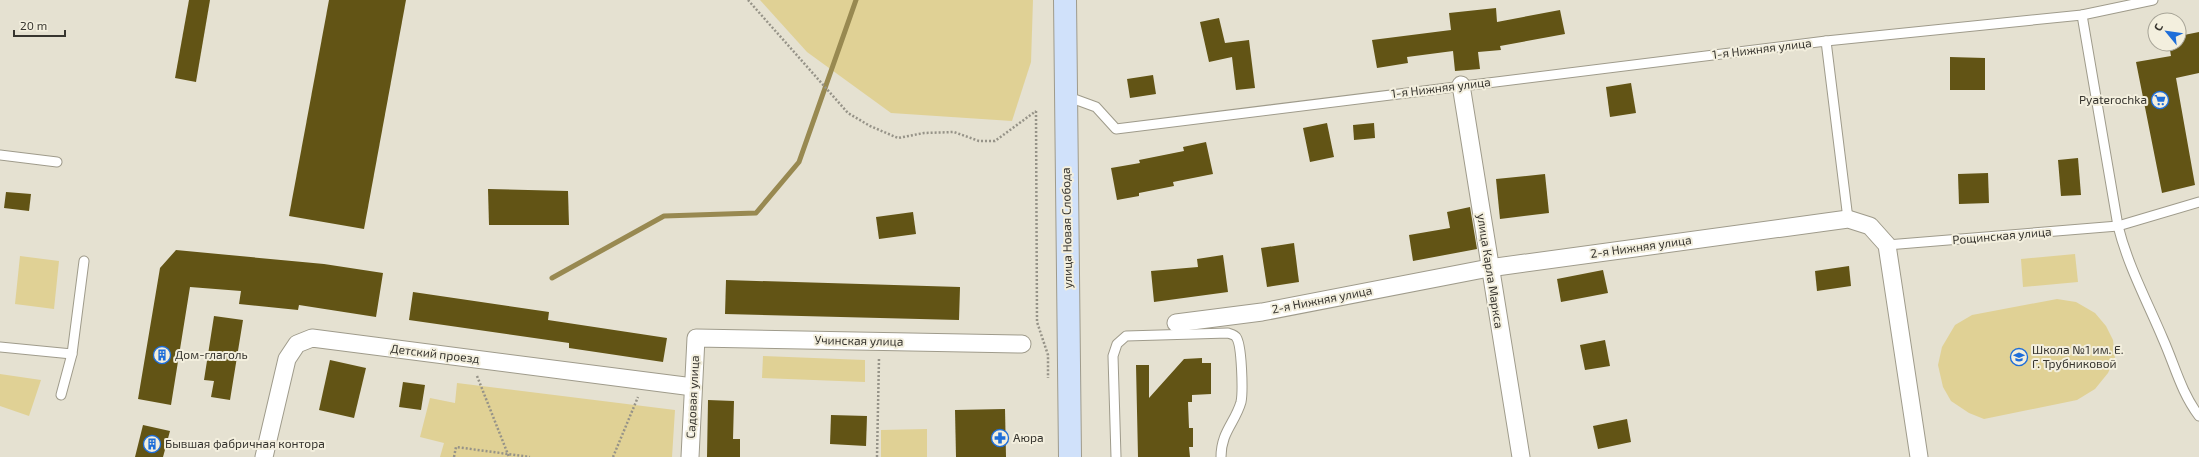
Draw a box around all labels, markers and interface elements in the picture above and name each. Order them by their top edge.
scale bar [14,12,65,38]
north arrow [2147,12,2187,52]
text: 20 m [20,18,47,32]
text: С [2151,20,2165,33]
street label: 1-я Нижняя улица [1711,35,1813,62]
street label: 1-я Нижняя улица [1390,74,1492,101]
supermarket icon: Pyaterochka [2150,90,2170,110]
place label: Pyaterochka [2079,92,2147,106]
street label: улица Новая Слобода [1058,167,1075,289]
street label: улица Карла Маркса [1474,212,1507,329]
street label: Рощинская улица [1952,224,2052,247]
street label: 2-я Нижняя улица [1589,232,1693,261]
street label: 2-я Нижняя улица [1270,282,1373,317]
street label: Учинская улица [815,332,903,349]
street label: Детский проезд [390,341,480,365]
place label: Школа №1 им. Е. Г. Трубниковой [2032,342,2124,371]
building icon: Дом-глаголь [152,345,172,365]
place label: Дом-глаголь [175,347,248,361]
school or university icon: Школа №1 им. Е. Г. Трубниковой [2009,347,2029,367]
street label: Садовая улица [683,355,702,439]
pharmacy icon: Аюра [990,428,1010,448]
place label: Аюра [1013,430,1044,444]
building icon: Бывшая фабричная контора [142,434,162,454]
place label: Бывшая фабричная контора [165,436,325,450]

